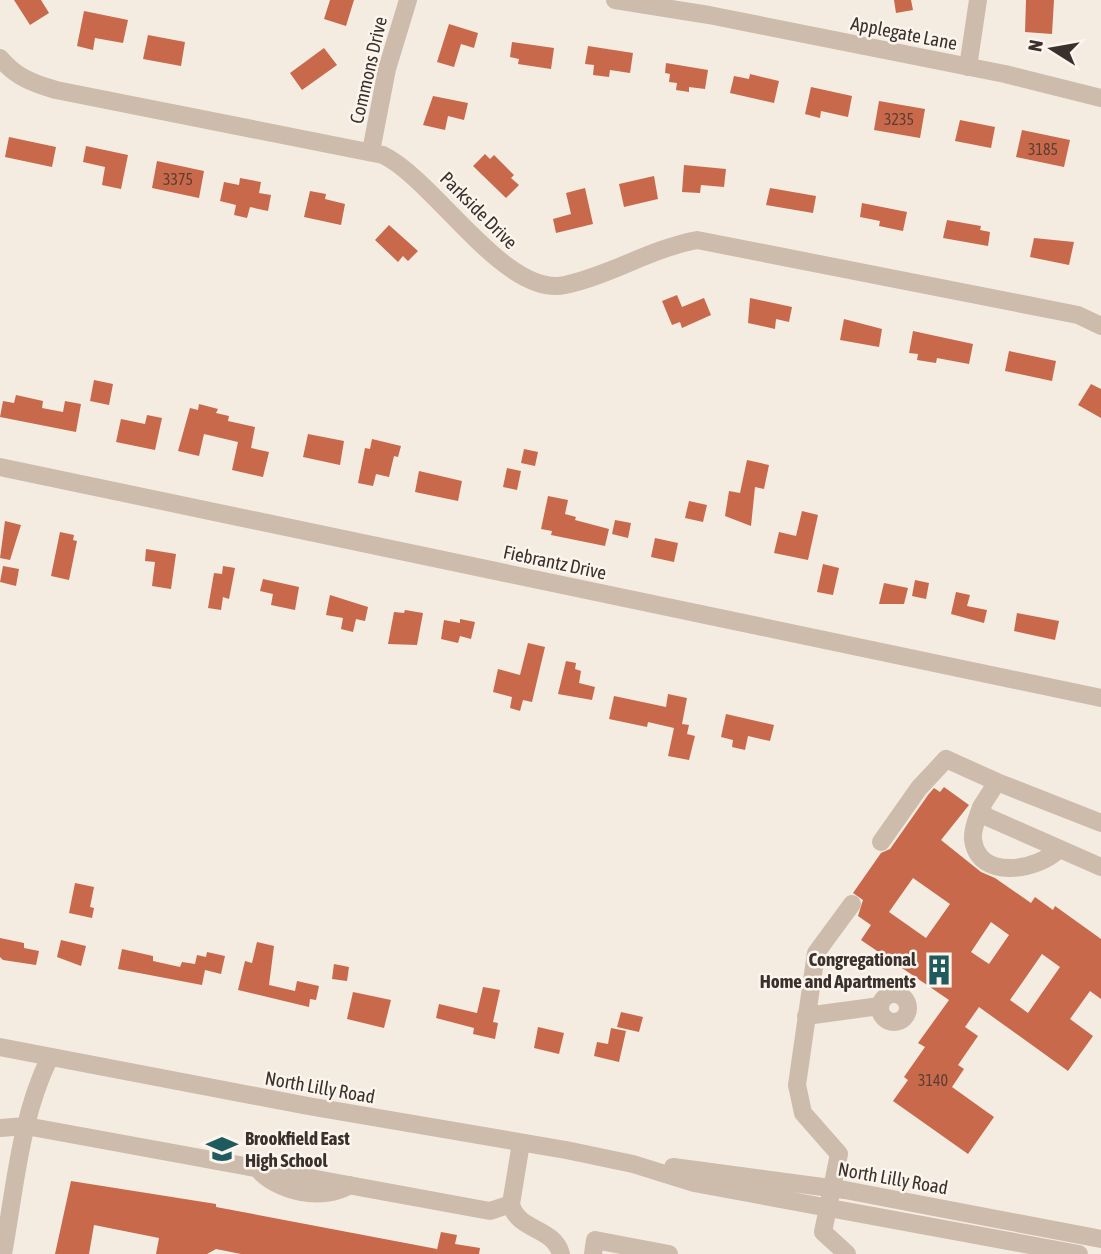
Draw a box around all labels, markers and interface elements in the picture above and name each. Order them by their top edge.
street label: Applegate Lane [849,12,959,54]
street label: Commons Drive [345,14,391,126]
north arrow [1017,14,1087,84]
text: N [1023,38,1047,53]
house number: 3235 [884,110,914,128]
house number: 3185 [1028,140,1058,158]
street label: Parkside Drive [436,167,522,253]
house number: 3375 [163,170,193,188]
street label: Fiebrantz Drive [501,540,609,584]
place label: Congregational Home and Apartments [760,948,917,992]
building icon: Congregational Home and Apartments [922,953,956,987]
street label: North Lilly Road [263,1067,377,1107]
house number: 3140 [918,1071,948,1089]
place label: Brookfield East High School [245,1127,350,1171]
school or university icon: Brookfield East High School [205,1132,239,1166]
street label: North Lilly Road [836,1158,950,1198]

